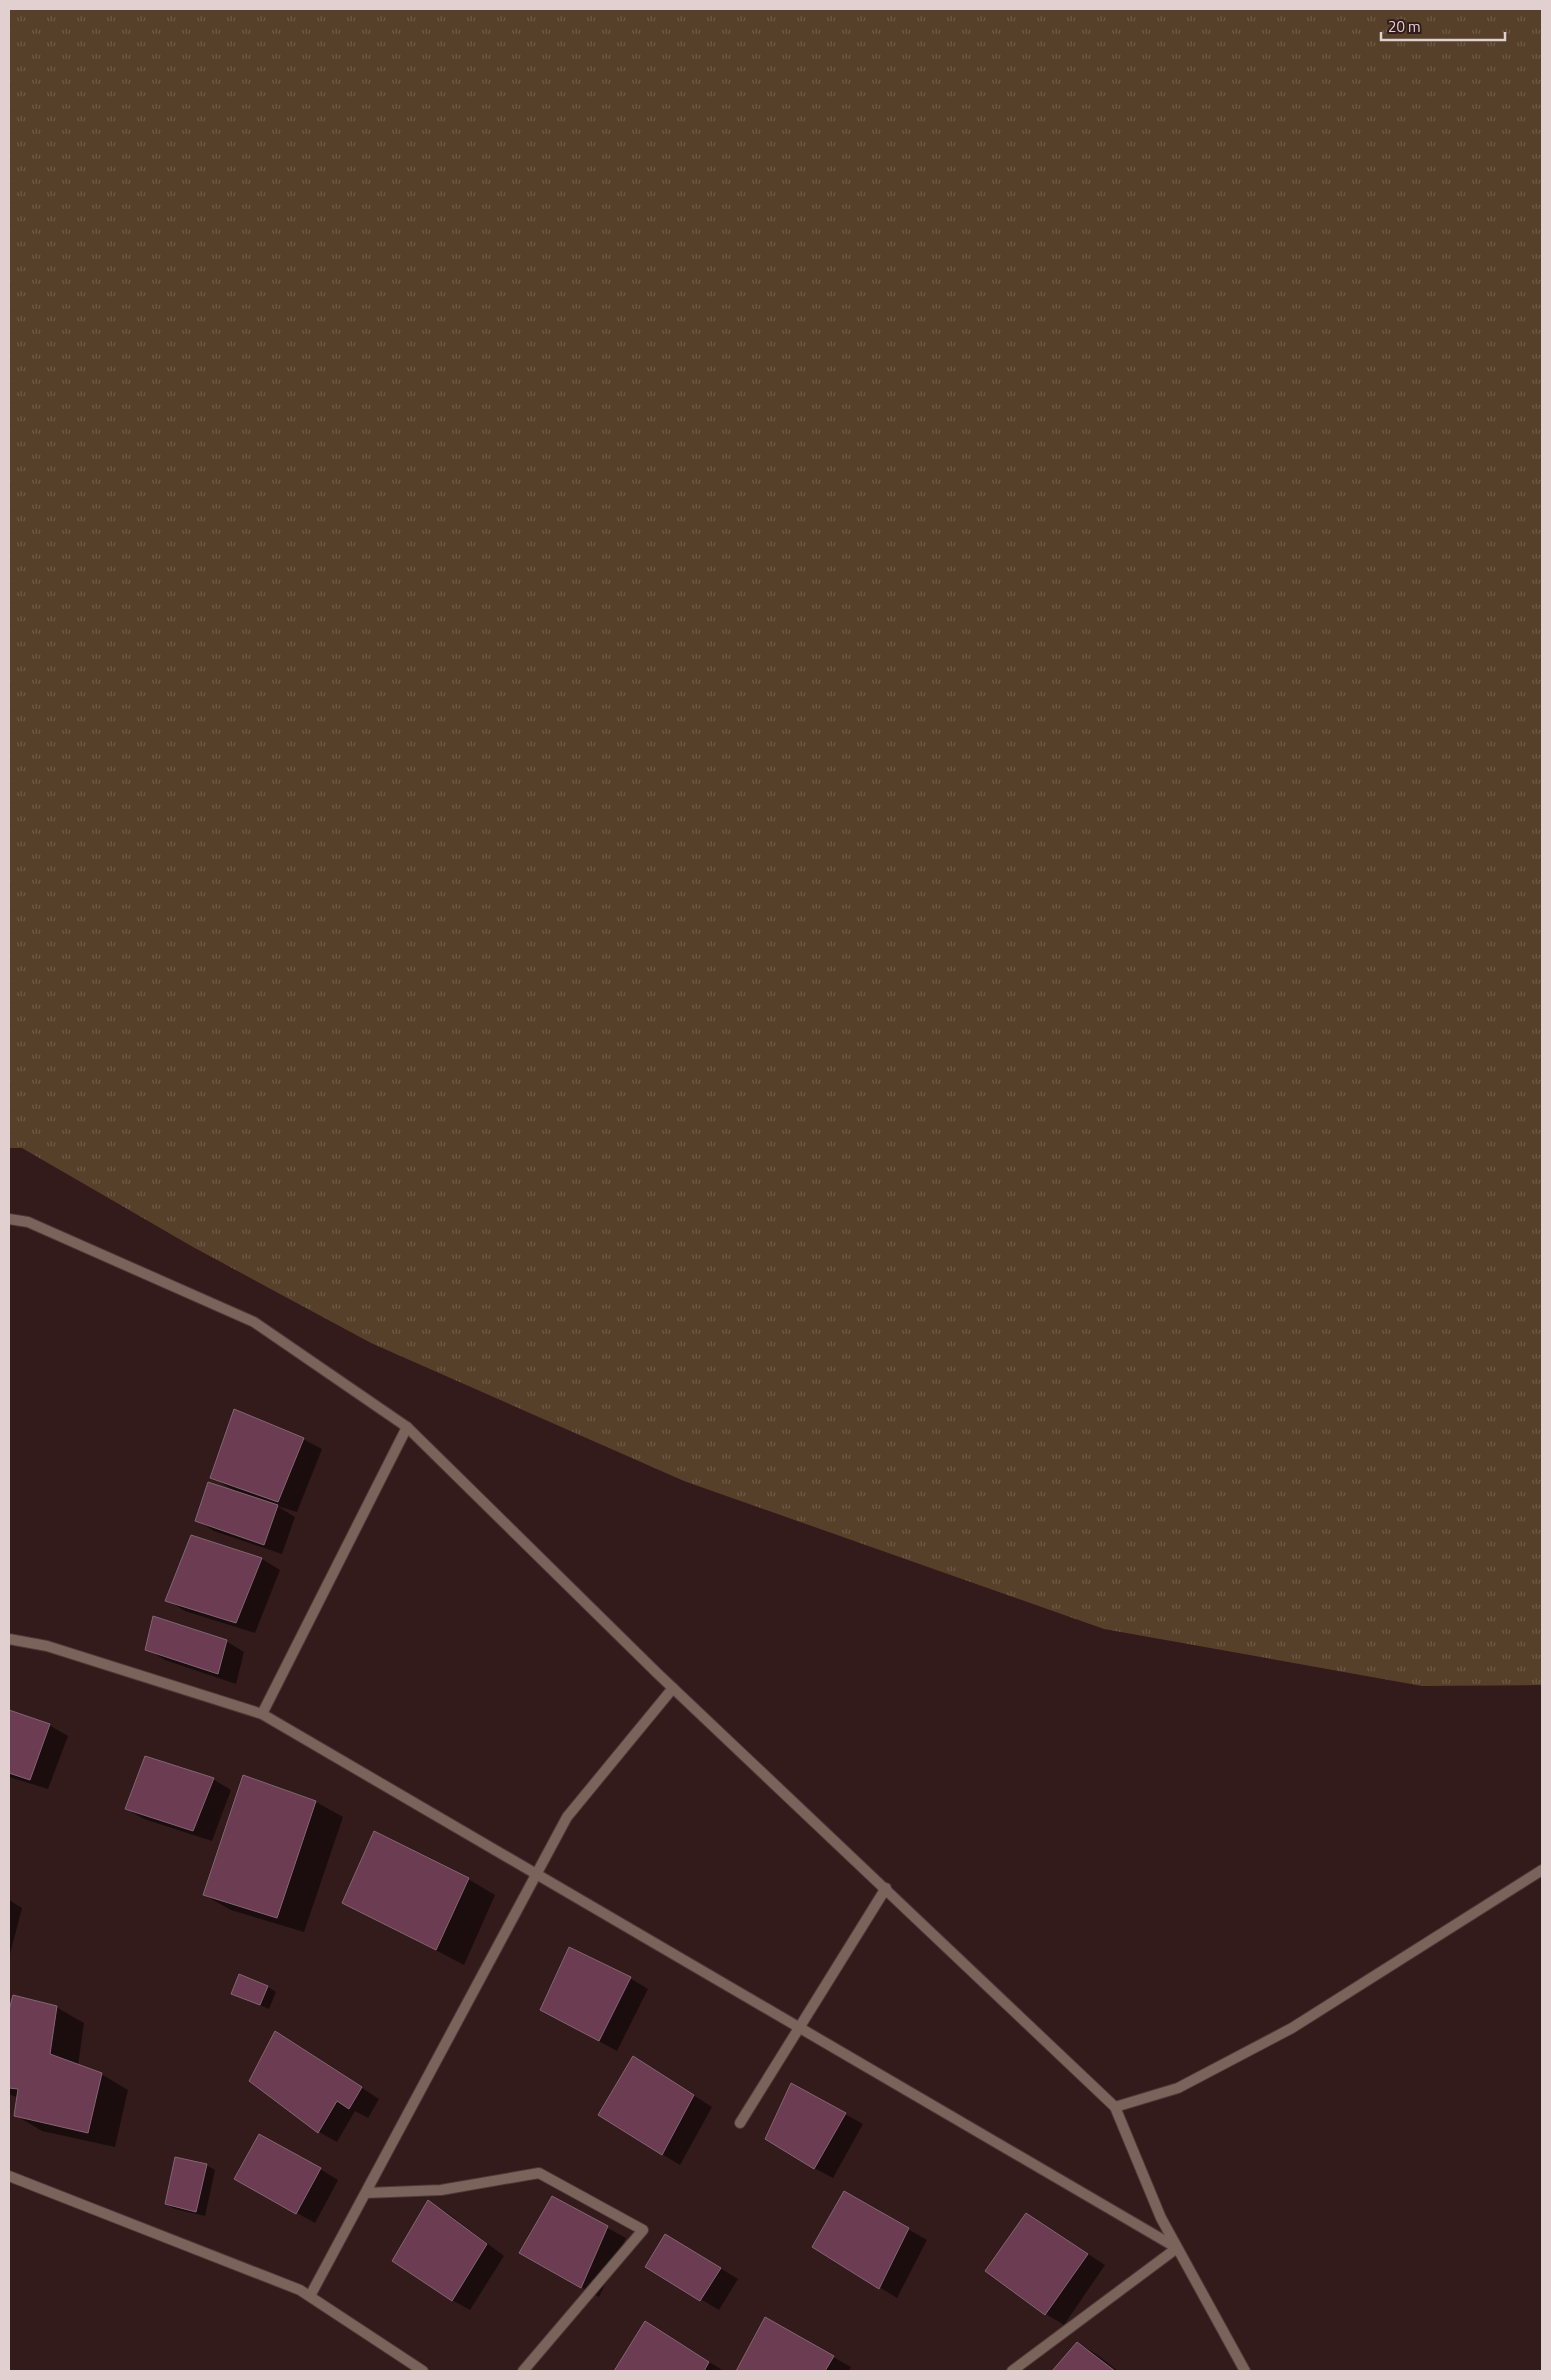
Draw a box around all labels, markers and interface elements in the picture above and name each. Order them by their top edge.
scale bar [1381,10,1505,42]
text: 20 m [1388,15,1421,38]

